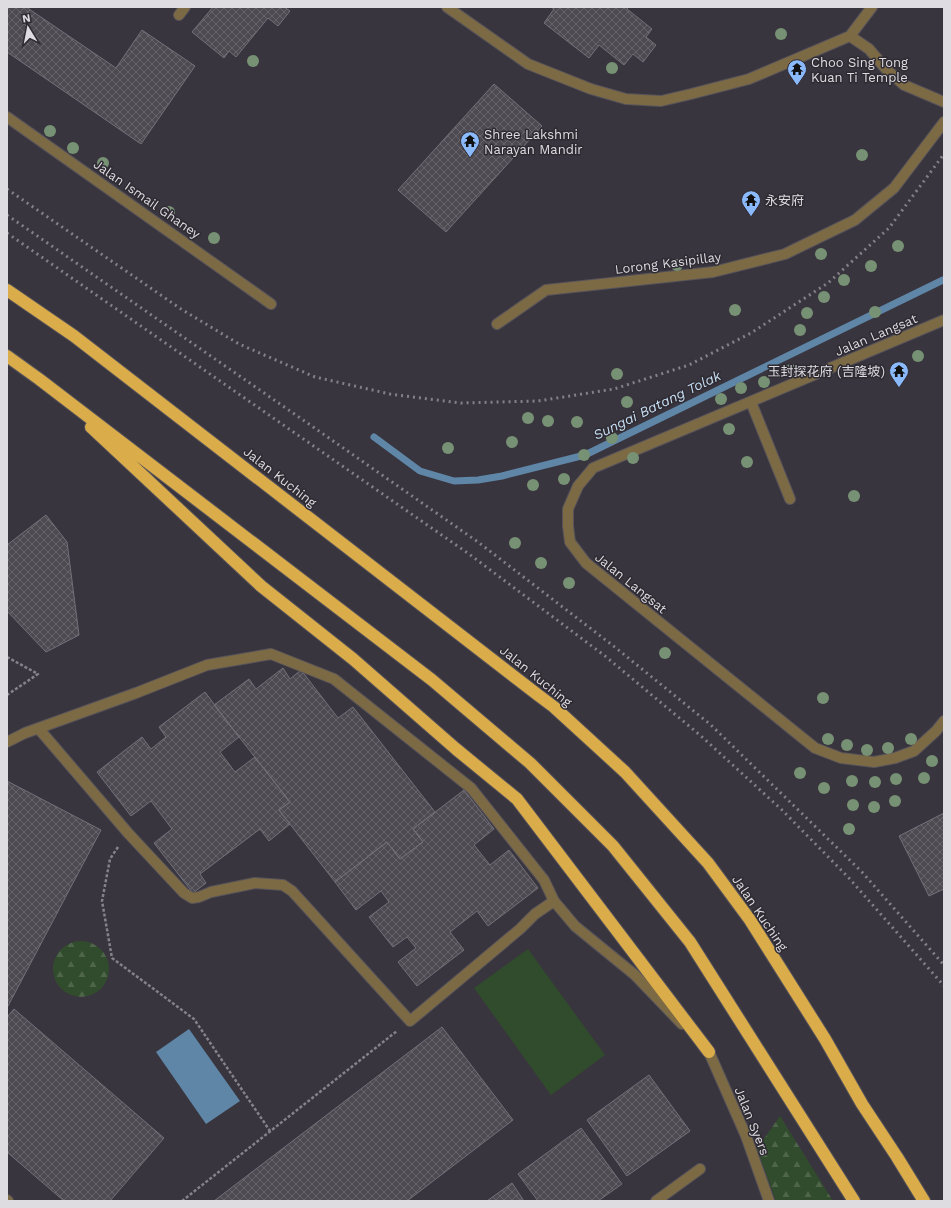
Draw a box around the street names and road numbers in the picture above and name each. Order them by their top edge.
street label: Jalan Ismail Ghaney [91,156,203,242]
street label: Lorong Kasipillay [614,249,722,277]
street label: Jalan Langsat [833,311,920,359]
street label: Jalan Kuching [241,444,319,510]
street label: Jalan Langsat [592,550,670,617]
street label: Jalan Kuching [497,642,575,710]
street label: Jalan Kuching [729,872,791,954]
street label: Jalan Syers [731,1085,773,1158]

